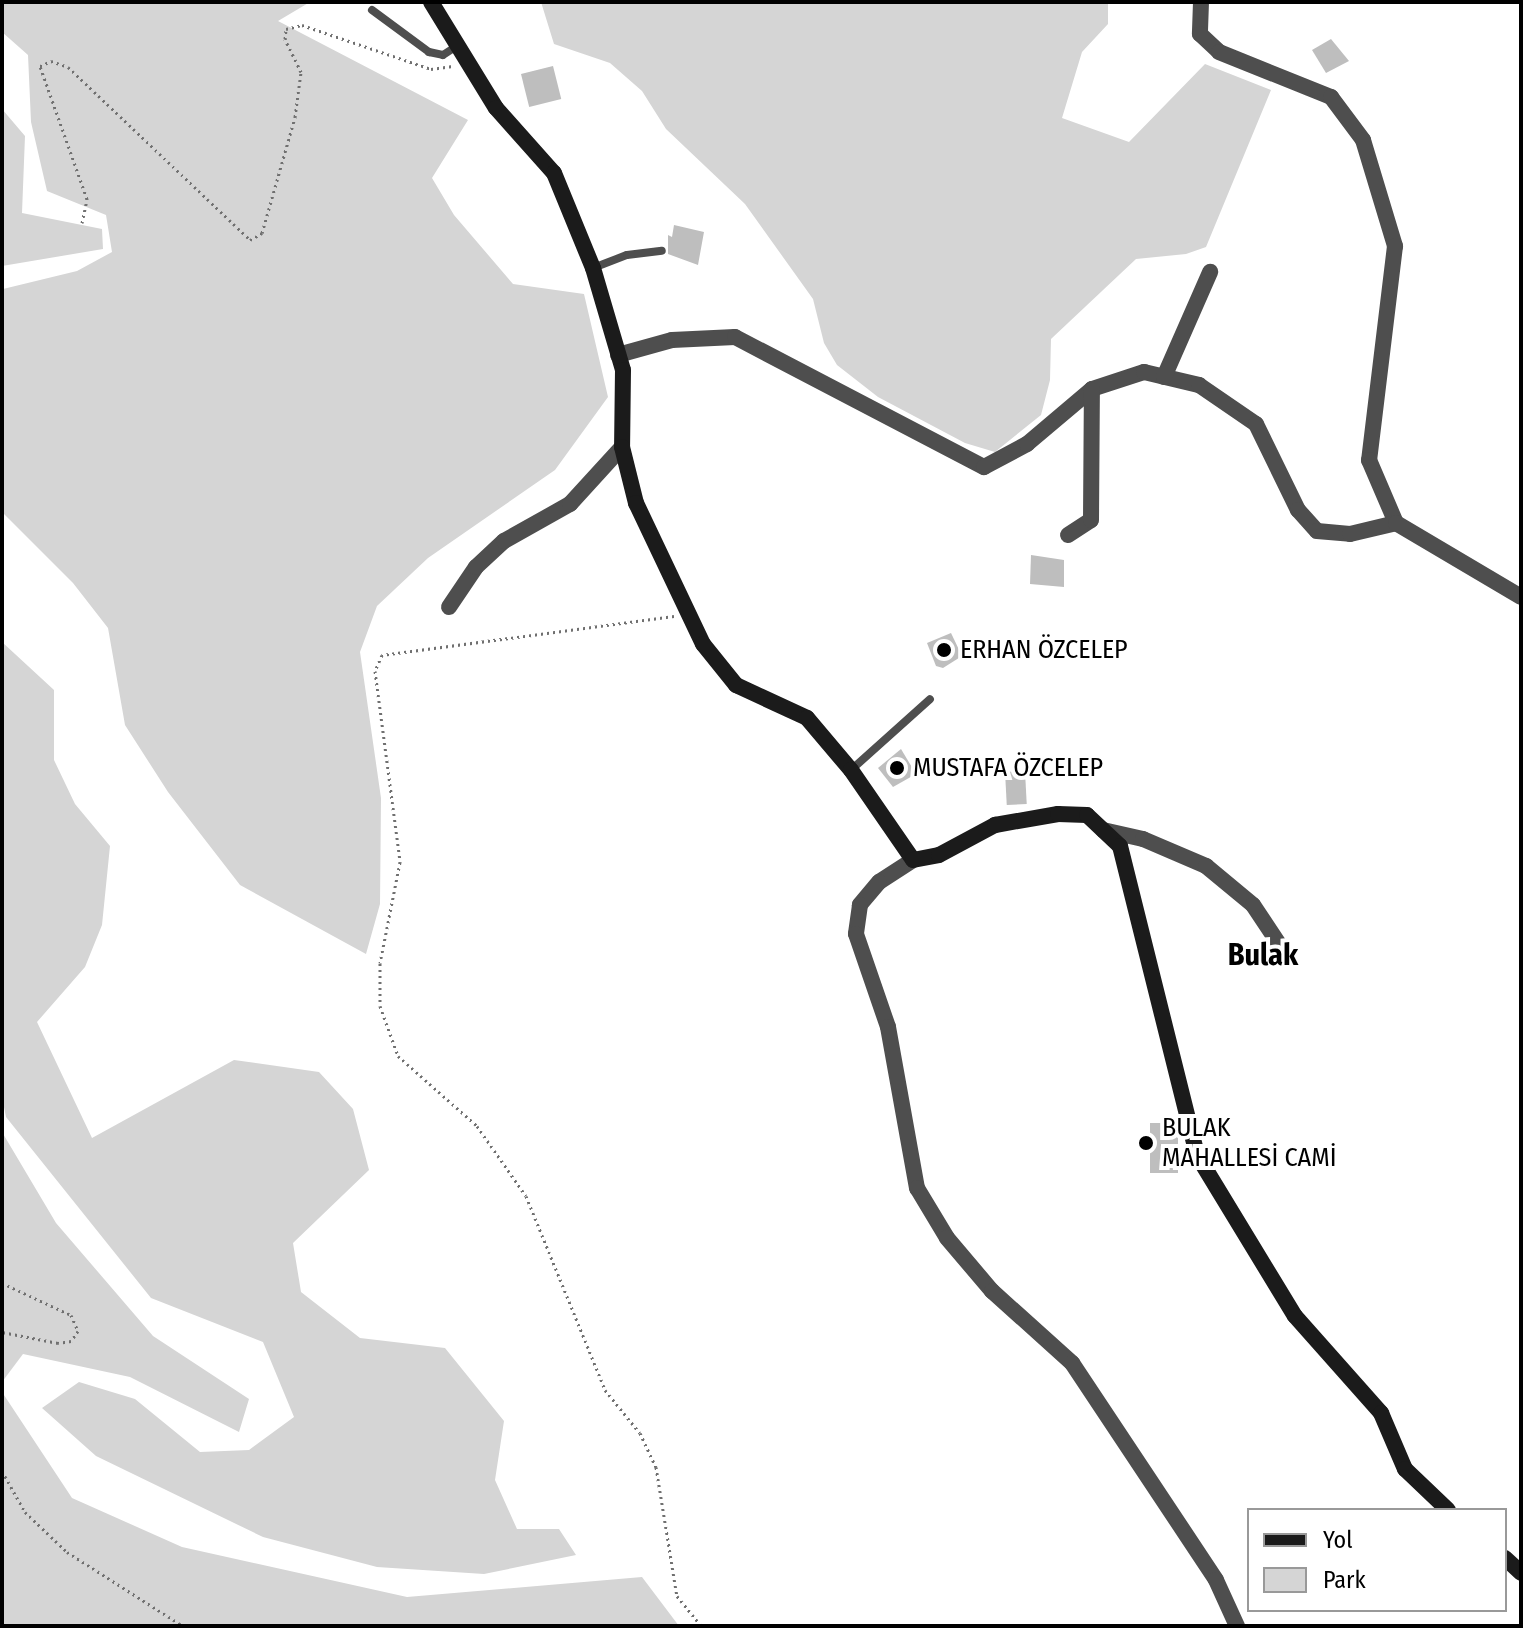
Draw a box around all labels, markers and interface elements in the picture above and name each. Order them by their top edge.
place label: ERHAN ÖZCELEP [960,634,1128,666]
marker: ERHAN ÖZCELEP [935,641,953,659]
place label: MUSTAFA ÖZCELEP [913,752,1103,784]
marker: MUSTAFA ÖZCELEP [888,759,906,777]
district label: Bulak [1228,937,1298,973]
place label: BULAK MAHALLESİ CAMİ [1162,1112,1337,1174]
marker: BULAK MAHALLESİ CAMİ [1137,1134,1155,1152]
legend [1247,1508,1507,1612]
text: Yol [1323,1526,1353,1554]
text: Park [1323,1566,1366,1594]

